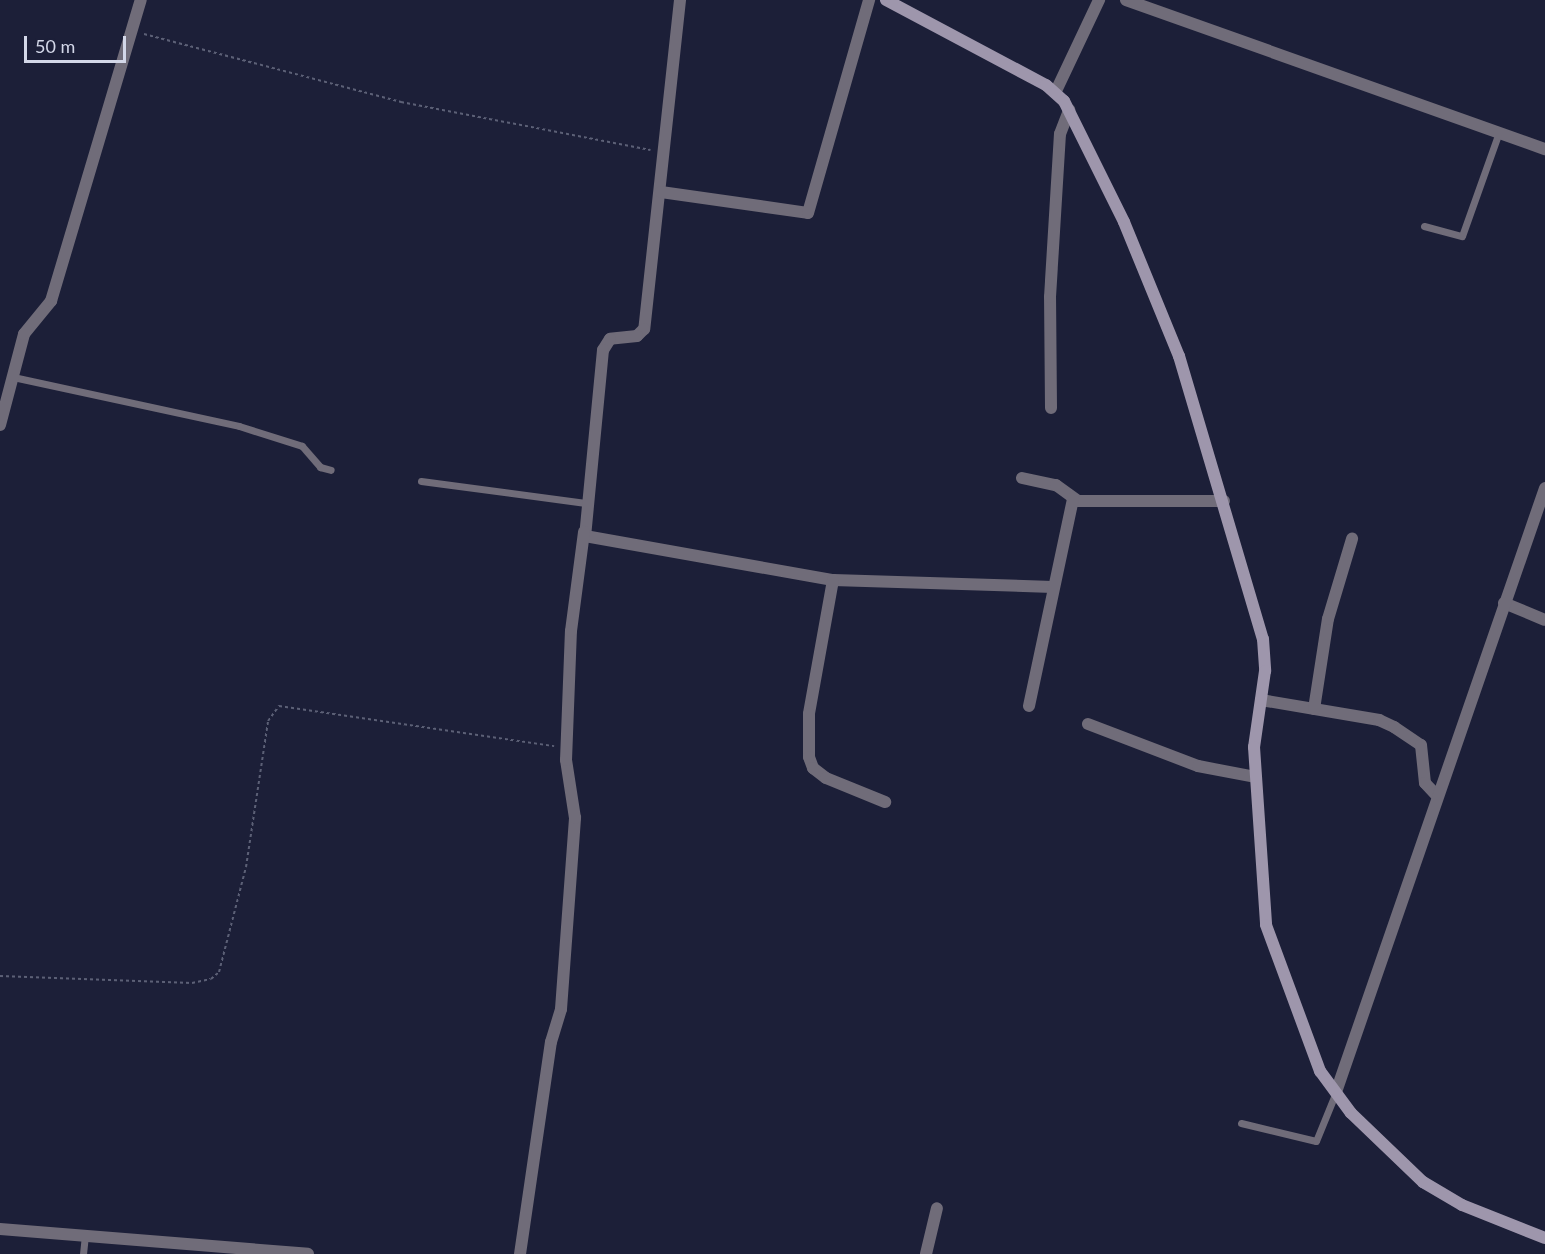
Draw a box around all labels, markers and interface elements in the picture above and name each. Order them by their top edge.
scale bar [27,24,129,62]
text: 50 m [35,35,75,57]

